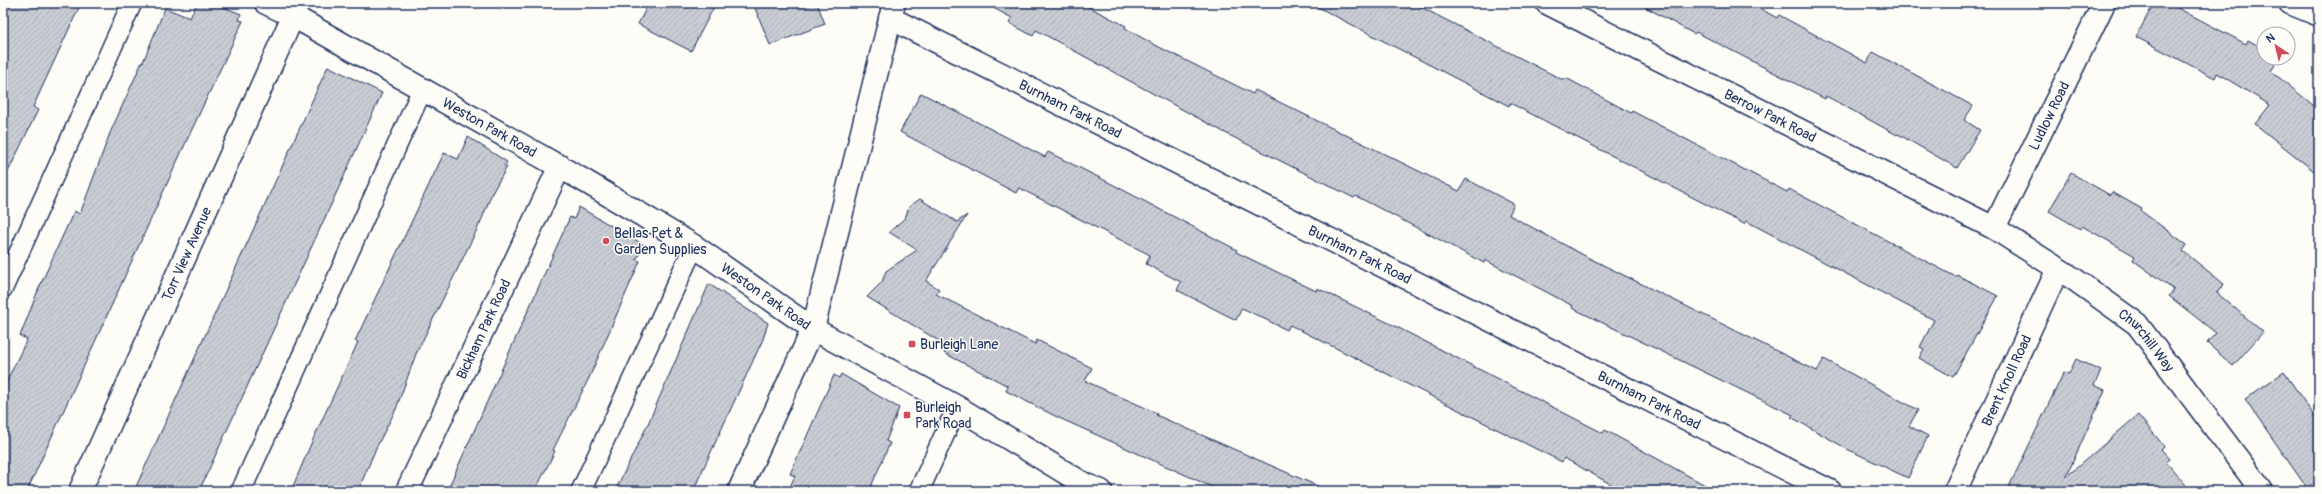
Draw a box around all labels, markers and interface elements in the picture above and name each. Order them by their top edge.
north arrow [2256,26,2296,66]
text: N [2264,30,2278,46]
street label: Burnham Park Road [1016,76,1125,142]
street label: Ludlow Road [2025,79,2073,153]
street label: Berrow Park Road [1721,86,1819,146]
street label: Weston Park Road [439,94,540,161]
street label: Torr View Avenue [158,204,215,304]
street label: Burnham Park Road [1305,222,1414,288]
place label: Bellas Pet & Garden Supplies [614,225,707,258]
marker: Bellas Pet & Garden Supplies [601,236,611,246]
street label: Weston Park Road [717,259,814,334]
street label: Bickham Park Road [453,276,515,382]
street label: Churchill Way [2115,305,2178,375]
street label: Brent Knoll Road [1978,332,2035,429]
place label: Burleigh Lane [920,336,998,353]
marker: Burleigh Lane [907,339,917,349]
street label: Burnham Park Road [1595,368,1704,434]
place label: Burleigh Park Road [915,399,972,432]
marker: Burleigh Park Road [902,410,912,420]

